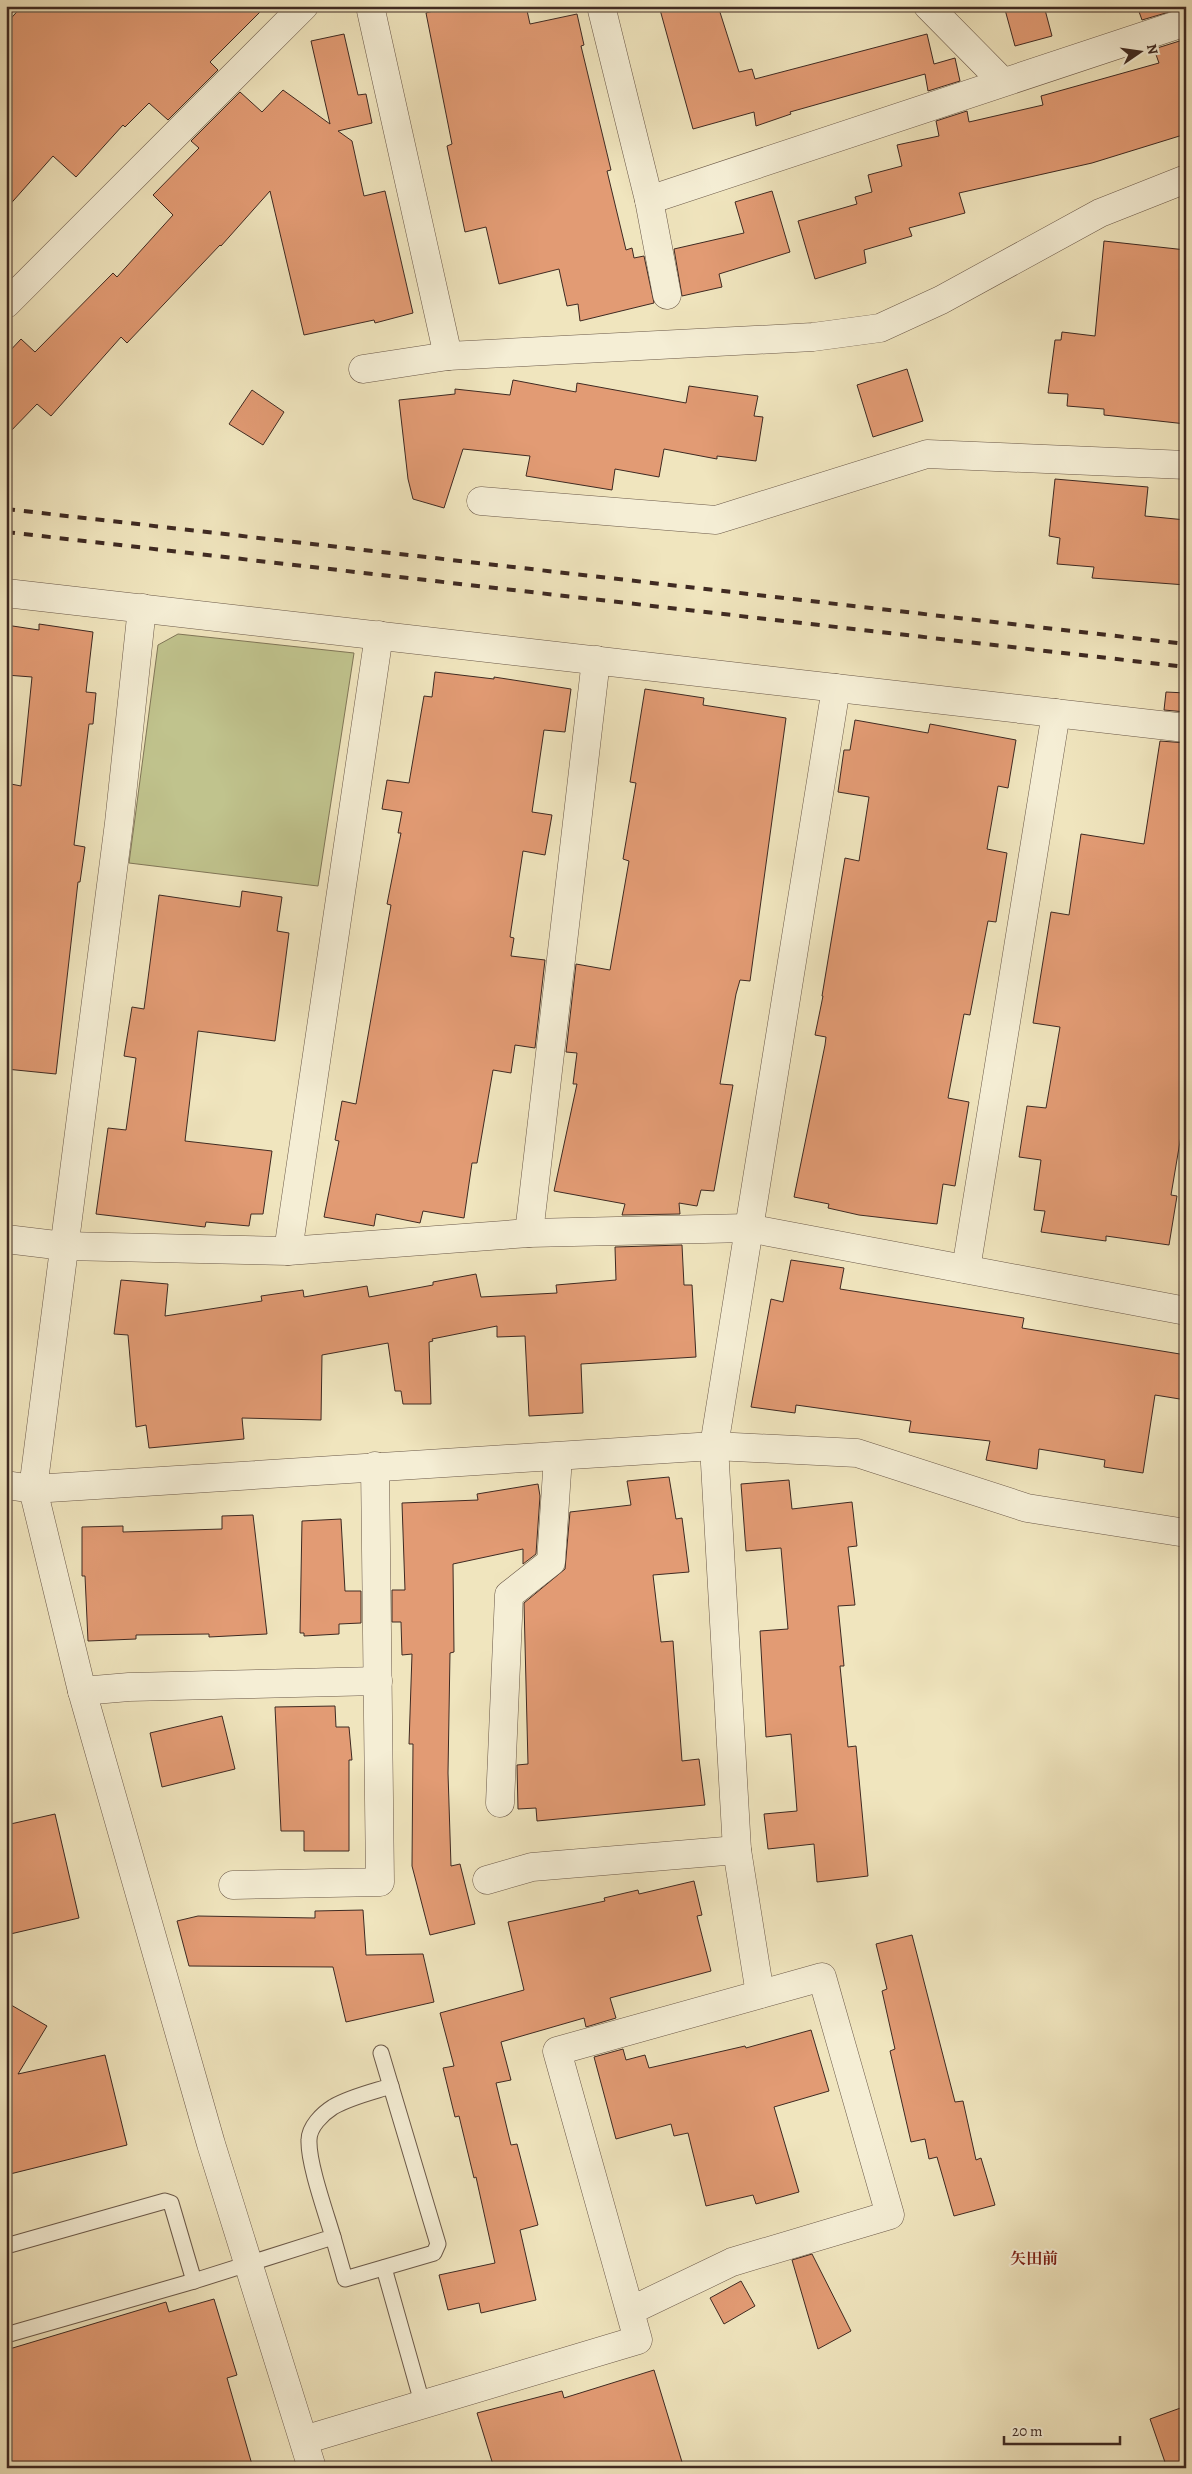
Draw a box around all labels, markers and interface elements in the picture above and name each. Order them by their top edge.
north arrow [1114,28,1164,78]
text: N [1142,42,1163,56]
district label: 矢田前 [1010,2248,1058,2270]
scale bar [1004,2414,1121,2446]
text: 20 m [1012,2421,1043,2441]

